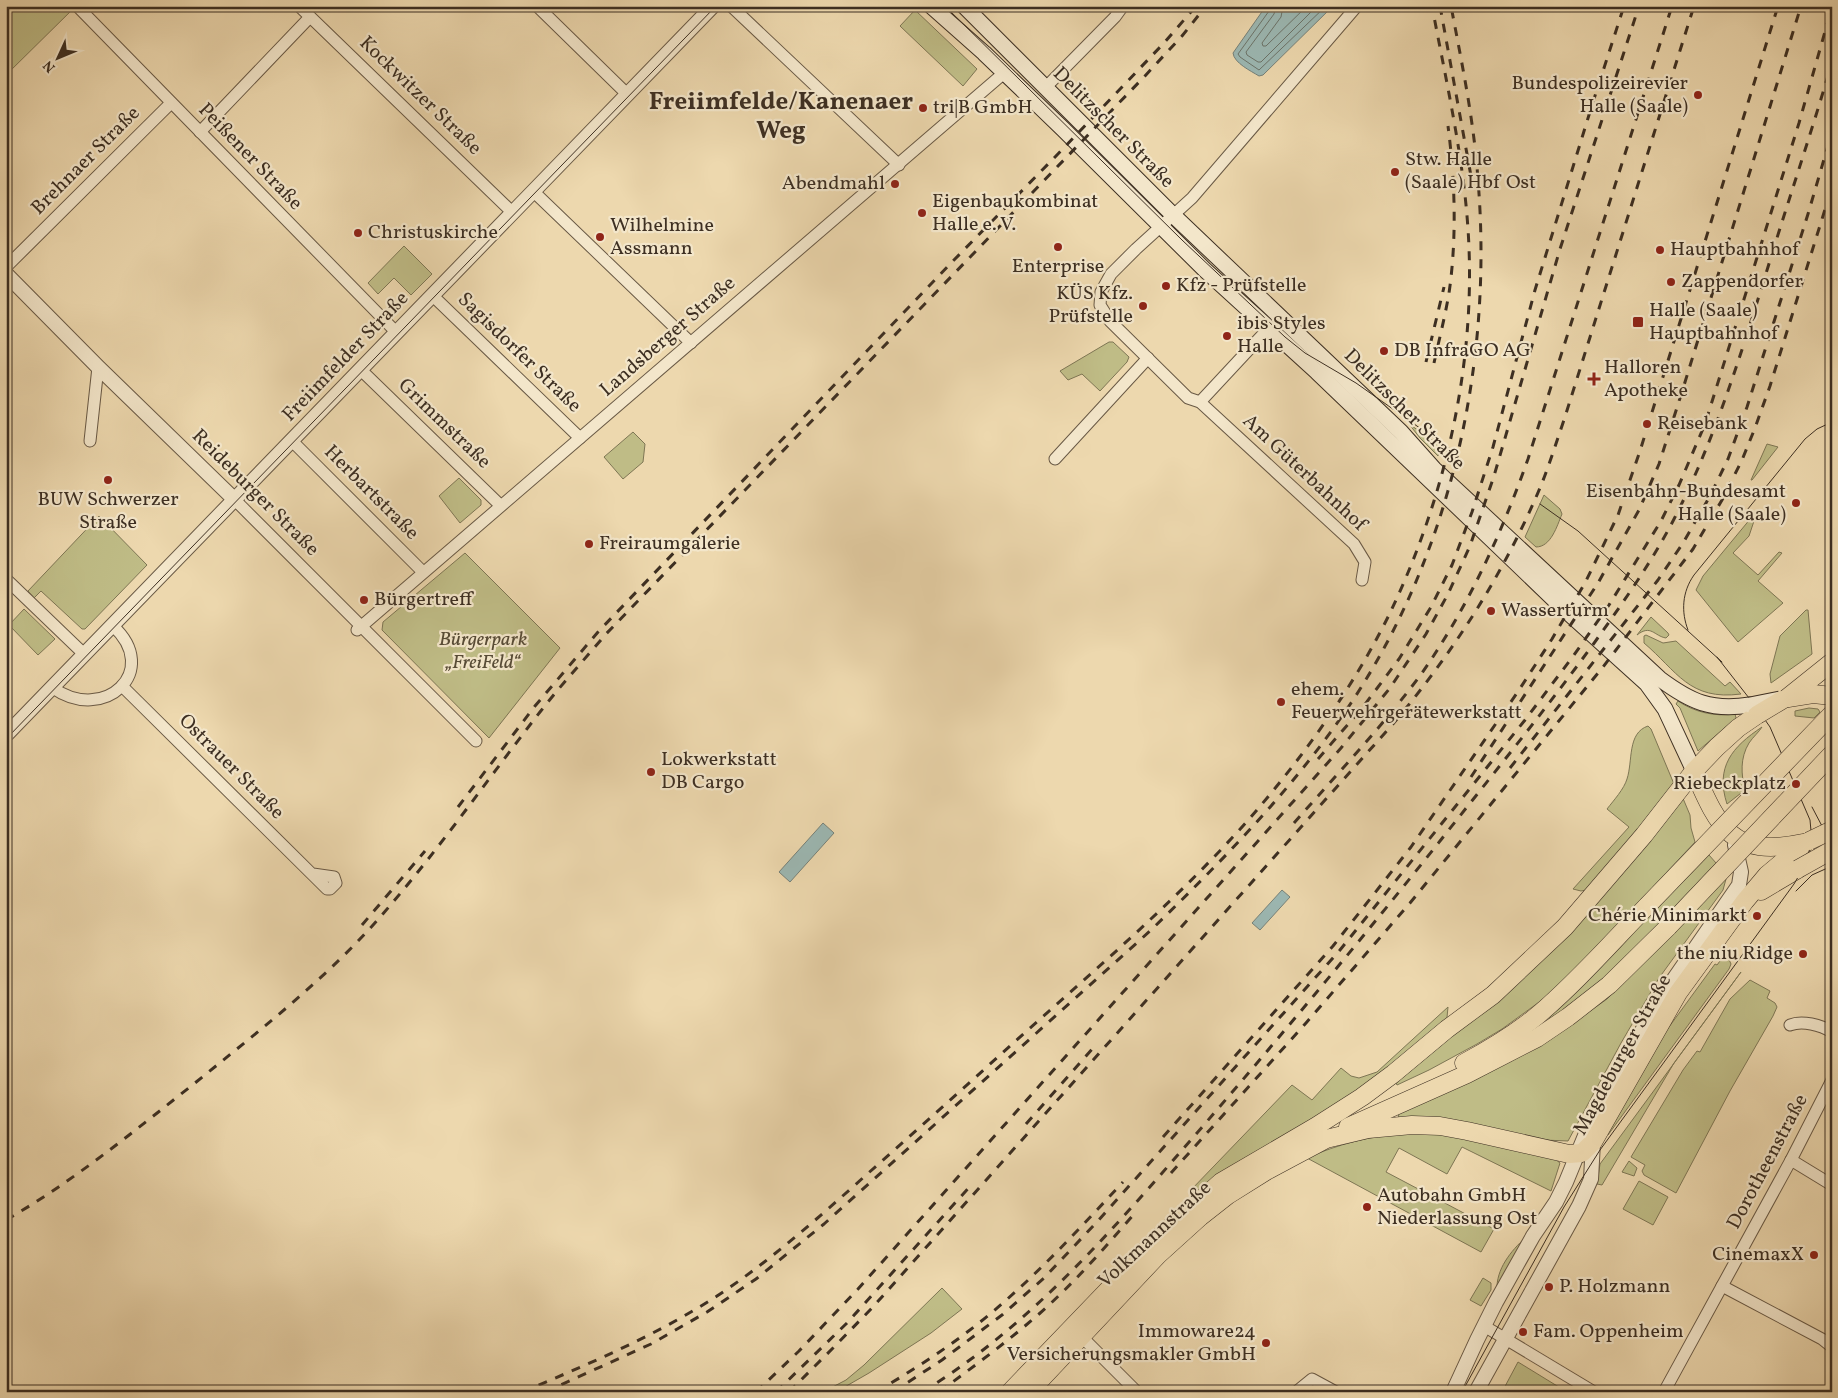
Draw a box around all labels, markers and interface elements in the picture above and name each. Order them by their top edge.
street label: Kockwitzer Straße [352,30,488,162]
north arrow [32,32,82,82]
text: N [39,56,60,76]
street label: Delitzscher Straße [1046,61,1180,195]
place label: Bundespolizeirevier Halle (Saale) [1511,70,1688,121]
district label: Freiimfelde/Kanenaer Weg [649,85,913,149]
marker: Bundespolizeirevier Halle (Saale) [1692,89,1704,101]
place label: tri|B GmbH [933,94,1033,122]
street label: Peißener Straße [191,97,309,217]
street label: Brehnaer Straße [25,100,147,222]
marker: tri|B GmbH [917,102,929,114]
place label: Stw. Halle (Saale) Hbf Ost [1405,146,1536,197]
marker: Stw. Halle (Saale) Hbf Ost [1389,166,1401,178]
place label: Abendmahl [782,170,885,198]
marker: Abendmahl [889,178,901,190]
place label: Eigenbaukombinat Halle e. V. [932,188,1098,239]
marker: Eigenbaukombinat Halle e. V. [916,207,928,219]
place label: Wilhelmine Assmann [610,212,714,263]
place label: Christuskirche [368,219,498,247]
marker: Christuskirche [352,227,364,239]
marker: Wilhelmine Assmann [594,231,606,243]
place label: Hauptbahnhof [1670,236,1801,264]
marker: Enterprise [1052,241,1064,253]
marker: Hauptbahnhof [1654,244,1666,256]
place label: Enterprise [1012,253,1104,281]
place label: Zappendorfer [1681,268,1803,296]
street label: Landsberger Straße [594,270,742,404]
place label: Kfz - Prüfstelle [1176,272,1306,300]
marker: Zappendorfer [1665,276,1677,288]
place label: KÜS Kfz. Prüfstelle [1049,280,1133,331]
marker: Kfz - Prüfstelle [1160,280,1172,292]
street label: Freiimfelder Straße [276,286,416,428]
street label: Sagisdorfer Straße [451,286,587,420]
place label: Halle (Saale) Hauptbahnhof [1649,297,1780,348]
marker: KÜS Kfz. Prüfstelle [1137,300,1149,312]
place label: ibis Styles Halle [1237,310,1325,361]
marker: Halle (Saale) Hauptbahnhof [1631,315,1645,329]
marker: ibis Styles Halle [1221,330,1233,342]
place label: DB InfraGO AG [1394,337,1531,365]
street label: Delitzscher Straße [1337,343,1471,477]
marker: DB InfraGO AG [1378,345,1390,357]
place label: Halloren Apotheke [1604,354,1688,405]
street label: Grimmstraße [391,372,497,476]
marker: Halloren Apotheke [1588,373,1600,385]
street label: Am Güterbahnhof [1236,408,1374,539]
place label: Reisebank [1657,410,1748,438]
marker: Reisebank [1641,418,1653,430]
street label: Reideburger Straße [185,423,325,563]
street label: Herbartstraße [317,439,425,547]
marker: BUW Schwerzer Straße [102,474,114,486]
place label: Eisenbahn-Bundesamt Halle (Saale) [1586,478,1786,529]
place label: BUW Schwerzer Straße [37,486,179,537]
marker: Eisenbahn-Bundesamt Halle (Saale) [1790,497,1802,509]
place label: Freiraumgalerie [599,530,740,558]
marker: Freiraumgalerie [583,538,595,550]
place label: Bürgertreff [374,586,474,614]
marker: Bürgertreff [358,594,370,606]
place label: Wasserturm [1501,597,1609,625]
marker: Wasserturm [1485,605,1497,617]
park label: Bürgerpark „FreiFeld“ [439,626,527,677]
place label: ehem. Feuerwehrgerätewerkstatt [1291,676,1522,727]
marker: ehem. Feuerwehrgerätewerkstatt [1275,696,1287,708]
street label: Ostrauer Straße [172,708,290,826]
place label: Lokwerkstatt DB Cargo [661,746,777,797]
marker: Lokwerkstatt DB Cargo [645,766,657,778]
place label: Riebeckplatz [1673,770,1786,798]
marker: Riebeckplatz [1790,778,1802,790]
place label: Chérie Minimarkt [1588,902,1747,930]
marker: Chérie Minimarkt [1751,910,1763,922]
place label: the niu Ridge [1677,940,1793,968]
marker: the niu Ridge [1797,948,1809,960]
street label: Magdeburger Straße [1567,969,1679,1141]
street label: Dorotheenstraße [1721,1089,1815,1235]
street label: Volkmannstraße [1092,1175,1218,1295]
place label: Autobahn GmbH Niederlassung Ost [1377,1182,1537,1233]
marker: Autobahn GmbH Niederlassung Ost [1361,1201,1373,1213]
place label: CinemaxX [1712,1241,1804,1269]
marker: CinemaxX [1808,1249,1820,1261]
place label: P. Holzmann [1559,1273,1670,1301]
marker: P. Holzmann [1543,1281,1555,1293]
place label: Immoware24 Versicherungsmakler GmbH [1007,1318,1256,1369]
place label: Fam. Oppenheim [1533,1318,1684,1346]
marker: Fam. Oppenheim [1517,1326,1529,1338]
marker: Immoware24 Versicherungsmakler GmbH [1260,1337,1272,1349]

